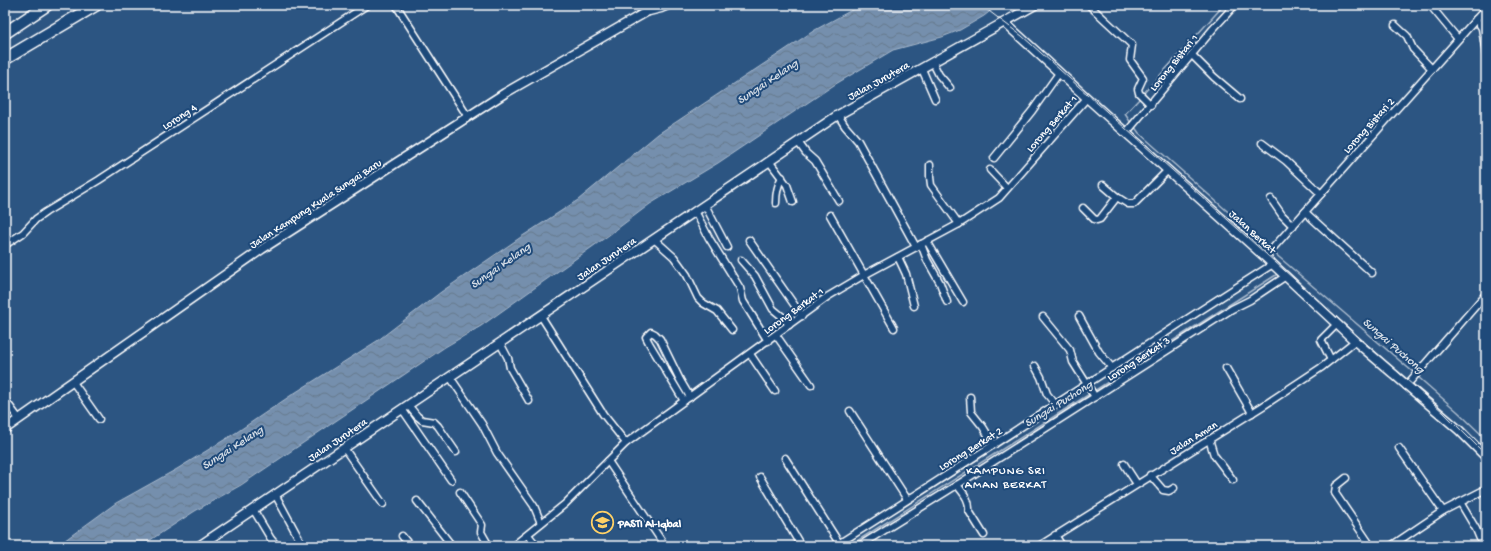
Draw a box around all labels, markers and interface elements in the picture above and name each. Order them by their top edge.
street label: Lorong Bistari 1 [1148,33,1201,94]
water label: Sungai Kelang [735,56,802,108]
street label: Jalan Jurutera [846,59,913,104]
street label: Lorong Berkat 1 [1025,94,1080,155]
street label: Lorong Bistari 2 [1341,96,1398,157]
street label: Lorong 4 [161,102,200,133]
street label: Jalan Kampung Kuala Sungai Baru [248,157,384,252]
street label: Jalan Berkat [1226,208,1279,258]
street label: Jalan Jurutera [575,235,640,284]
water label: Sungai Kelang [468,240,535,293]
street label: Lorong Berkat 1 [762,286,826,337]
water label: Sungai Puchong [1359,316,1427,378]
street label: Lorong Berkat 3 [1105,335,1173,384]
water label: Sungai Puchong [1023,378,1097,431]
street label: Jalan Jurutera [306,416,371,465]
street label: Jalan Aman [1168,419,1221,458]
water label: Sungai Kelang [200,423,267,474]
street label: Lorong Berkat 2 [937,425,1005,474]
district label: KAMPUNG SRI AMAN BERKAT [965,465,1048,493]
school or university icon: PASTI Al-Iqbal [589,510,615,536]
place label: PASTI Al-Iqbal [617,519,682,532]

